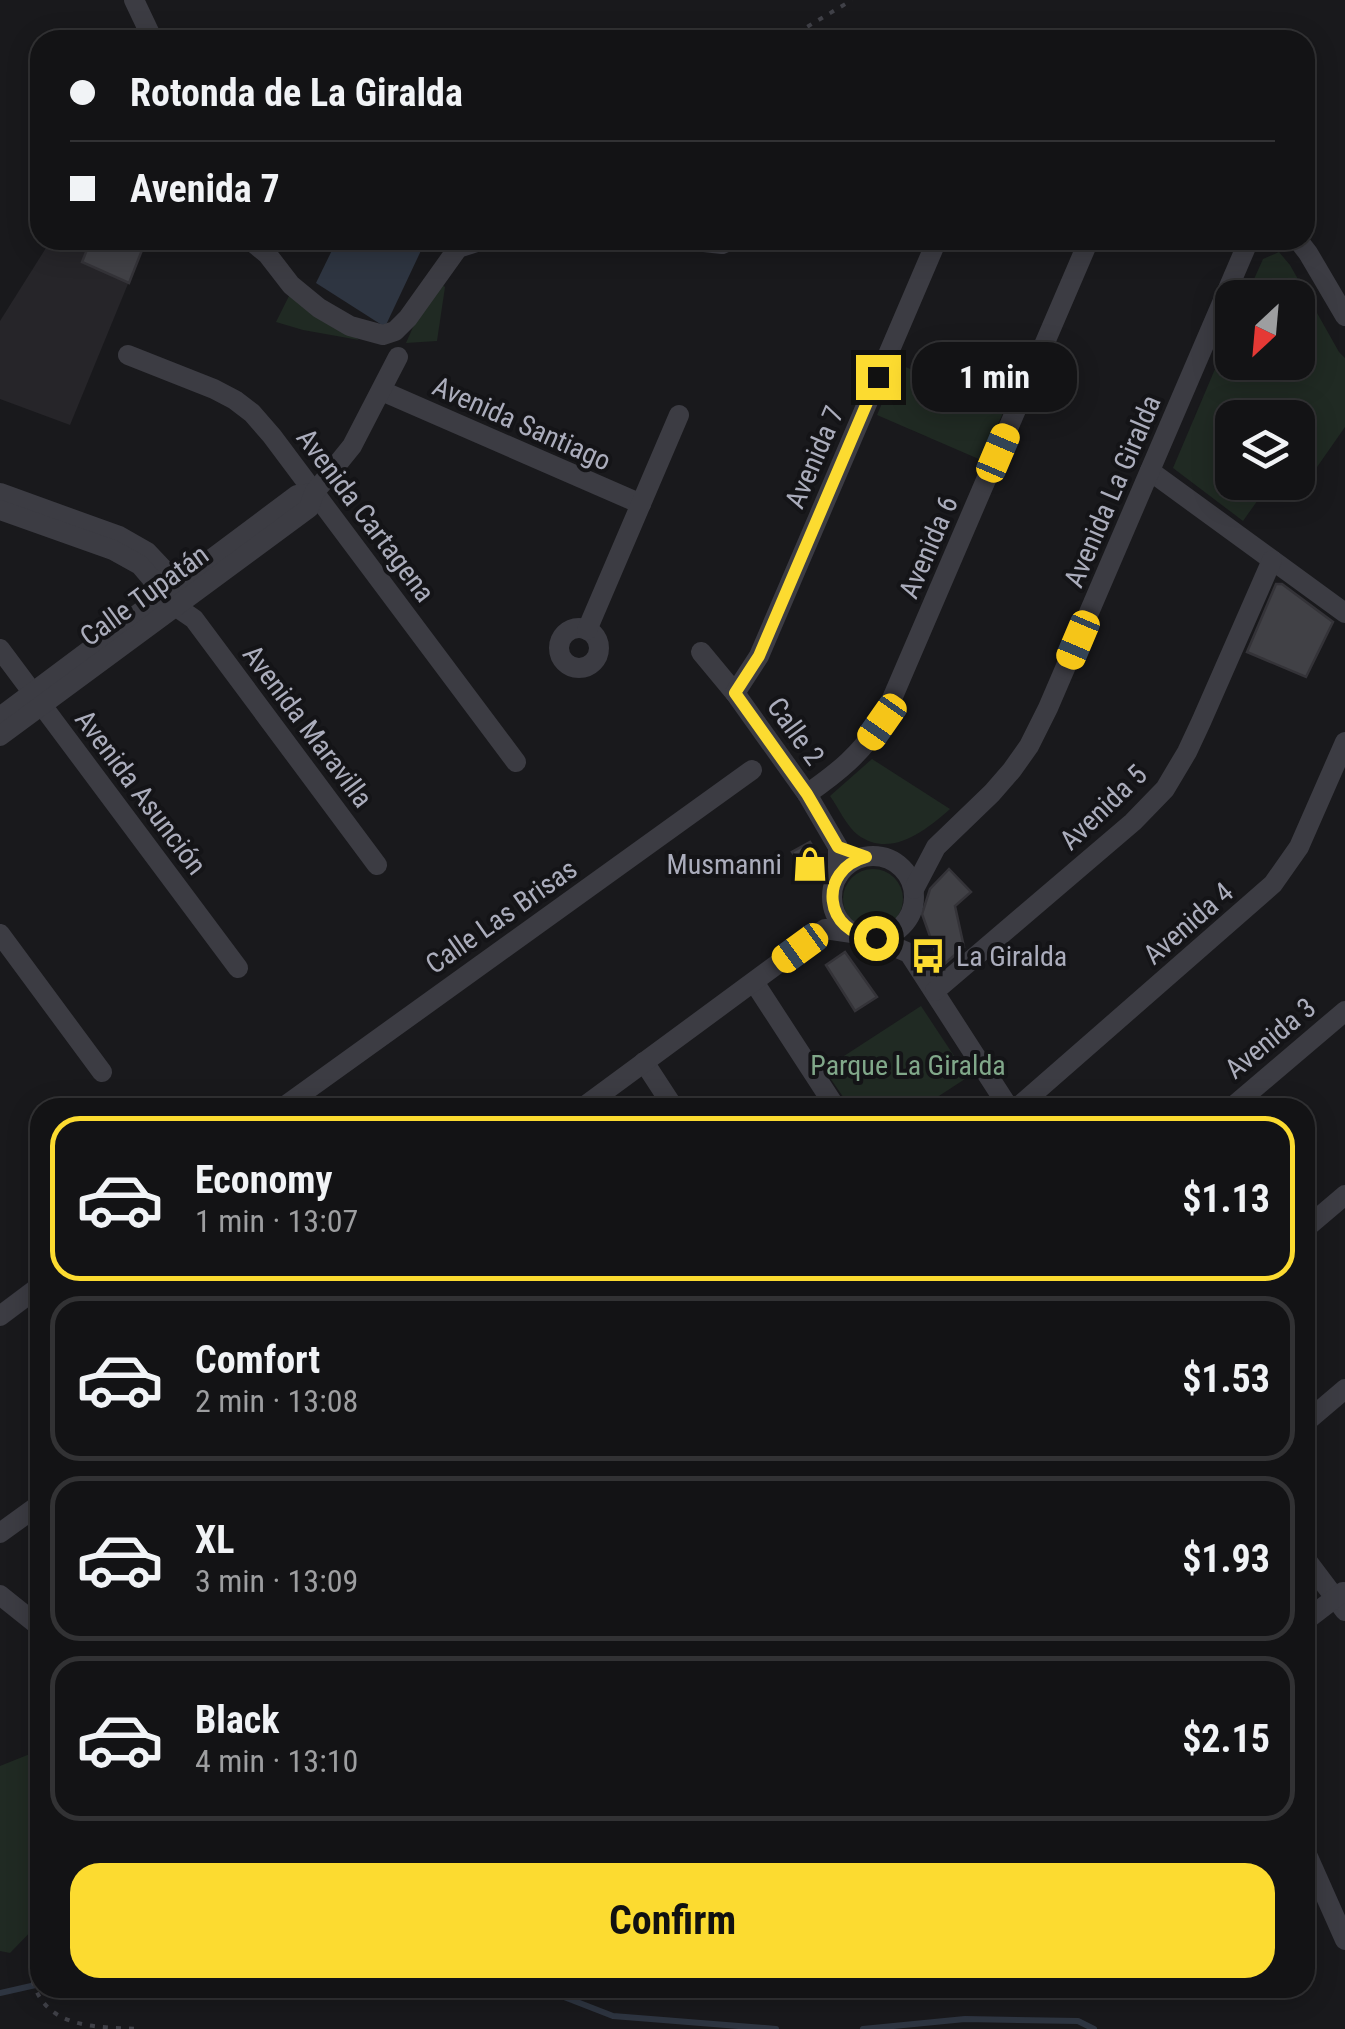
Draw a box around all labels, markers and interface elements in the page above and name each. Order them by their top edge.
text: Rotonda de La Giralda [130,71,463,115]
text: Avenida 7 [130,167,280,211]
north arrow [1215,280,1315,380]
map controls [1215,280,1315,500]
callout: 1 min [913,342,1078,412]
route end [856,355,901,400]
text: 1 min [959,358,1030,396]
street label: Avenida Santiago [428,369,616,477]
street label: Avenida La Giralda [1057,390,1168,592]
button: layers [1215,400,1315,500]
street label: Avenida 7 [778,401,851,513]
car [972,420,1024,486]
street label: Avenida Cartagena [290,422,441,608]
street label: Avenida 6 [892,491,965,603]
street label: Calle Tupatán [74,538,215,653]
car [1052,607,1104,673]
street label: Avenida Maravilla [236,639,379,814]
car [853,689,911,755]
street label: Calle 2 [760,691,831,772]
street label: Avenida Asunción [68,704,213,881]
street label: Avenida 5 [1053,758,1154,857]
shop icon: Musmanni [791,845,829,883]
place label: Musmanni [667,848,782,881]
street label: Calle Las Brisas [419,852,583,981]
street label: Avenida 4 [1137,876,1240,971]
route start [854,916,899,961]
car [767,918,833,978]
bus stop icon: La Giralda [909,937,947,975]
place label: La Giralda [956,940,1067,973]
street label: Avenida 3 [1218,991,1322,1086]
park label: Parque La Giralda [810,1049,1006,1082]
icon: car [75,1154,165,1244]
text: Economy [195,1158,332,1202]
text: $1.13 [1182,1177,1270,1221]
text: 1 min · 13:07 [195,1202,358,1240]
icon: car [75,1334,165,1424]
text: Comfort [195,1338,320,1382]
text: $1.53 [1182,1357,1270,1401]
text: 2 min · 13:08 [195,1382,358,1420]
icon: car [75,1514,165,1604]
text: XL [195,1518,234,1562]
text: $1.93 [1182,1537,1270,1581]
text: 3 min · 13:09 [195,1562,358,1600]
icon: car [75,1694,165,1784]
text: Black [195,1698,279,1742]
text: $2.15 [1182,1717,1270,1761]
text: 4 min · 13:10 [195,1742,358,1780]
button: Confirm [70,1863,1275,1978]

